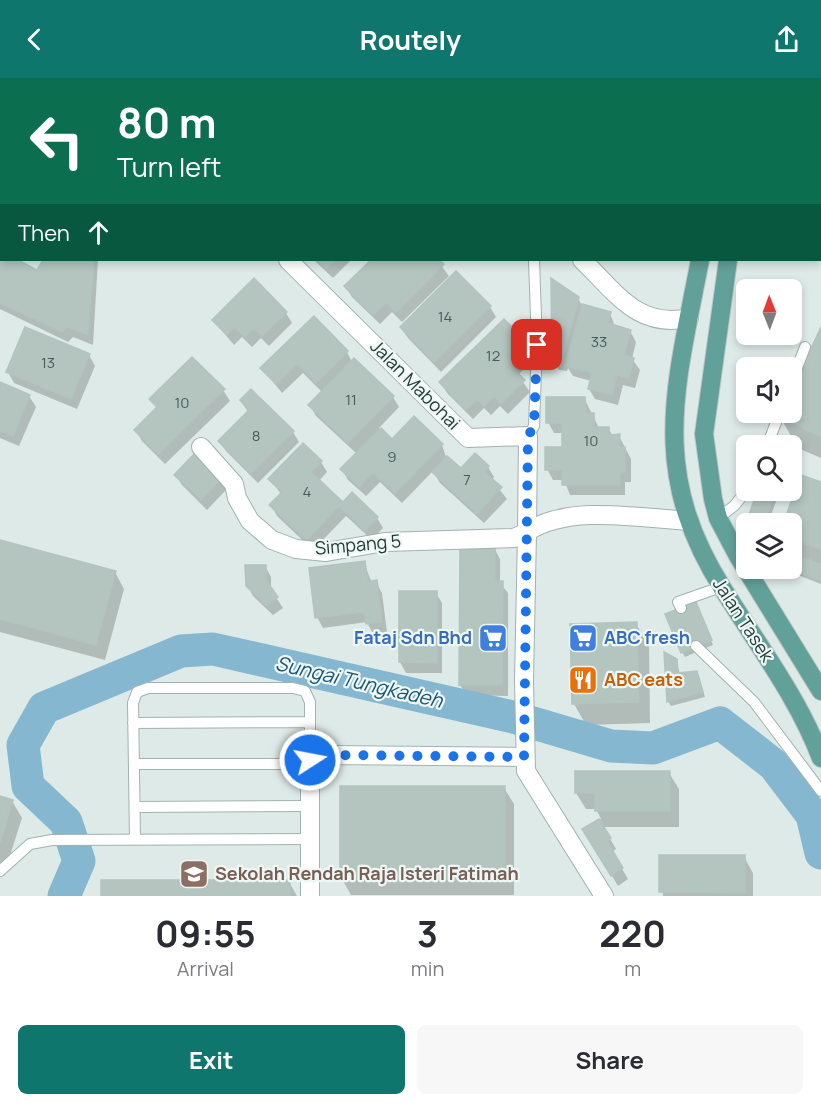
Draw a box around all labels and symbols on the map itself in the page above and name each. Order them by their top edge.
north arrow [736,279,802,345]
house number: 14 [438,306,452,327]
pin [511,319,562,370]
house number: 33 [591,331,607,352]
street label: Jalan Mabohai [365,334,466,435]
house number: 12 [486,345,500,366]
house number: 13 [41,352,55,373]
house number: 11 [345,389,357,410]
house number: 10 [175,392,190,413]
house number: 8 [252,425,260,446]
house number: 10 [584,430,599,451]
house number: 9 [387,446,397,467]
house number: 7 [463,469,471,490]
house number: 4 [303,481,312,502]
street label: Simpang 5 [314,528,402,560]
street label: Jalan Tasek [708,573,780,667]
supermarket icon: Fataj Sdn Bhd [477,622,509,654]
supermarket icon: ABC fresh [567,622,599,654]
place label: Fataj Sdn Bhd [354,625,472,649]
place label: ABC fresh [604,625,690,649]
water label: Sungai Tungkadeh [273,649,446,714]
restaurant icon: ABC eats [567,664,599,696]
place label: ABC eats [604,667,683,691]
position arrow [278,728,342,792]
school or university icon: Sekolah Rendah Raja Isteri Fatimah [178,858,210,890]
place label: Sekolah Rendah Raja Isteri Fatimah [215,861,519,885]

